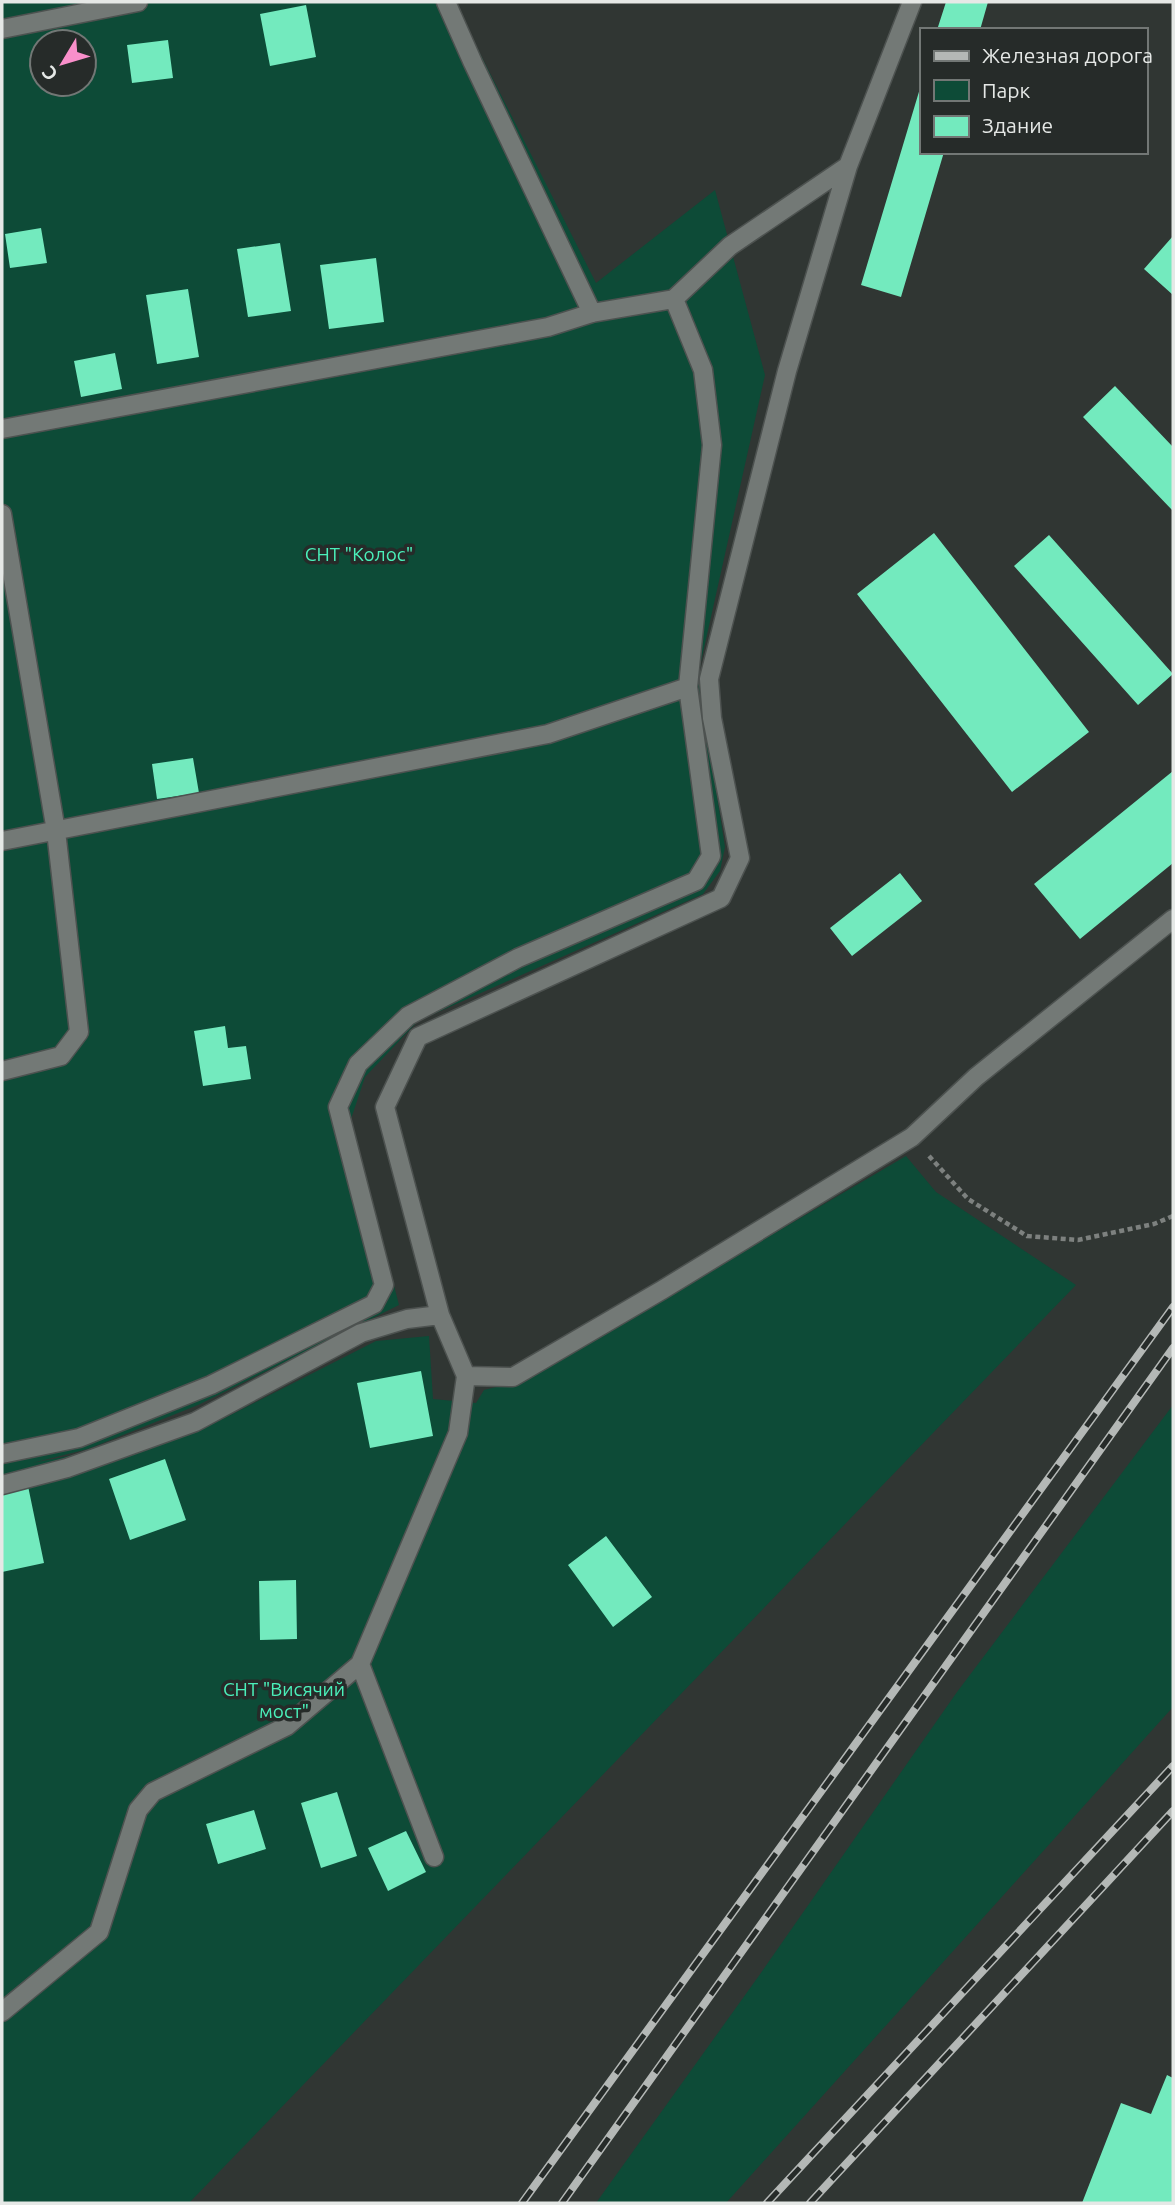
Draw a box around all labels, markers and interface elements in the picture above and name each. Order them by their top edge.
north arrow [28,28,98,98]
legend [920,28,1147,154]
text: Железная дорога [982,43,1153,67]
text: С [37,62,62,85]
text: Парк [982,78,1031,102]
text: Здание [982,113,1053,137]
park label: СНТ "Колос" [305,543,413,565]
park label: СНТ "Висячий мост" [223,1678,345,1722]

